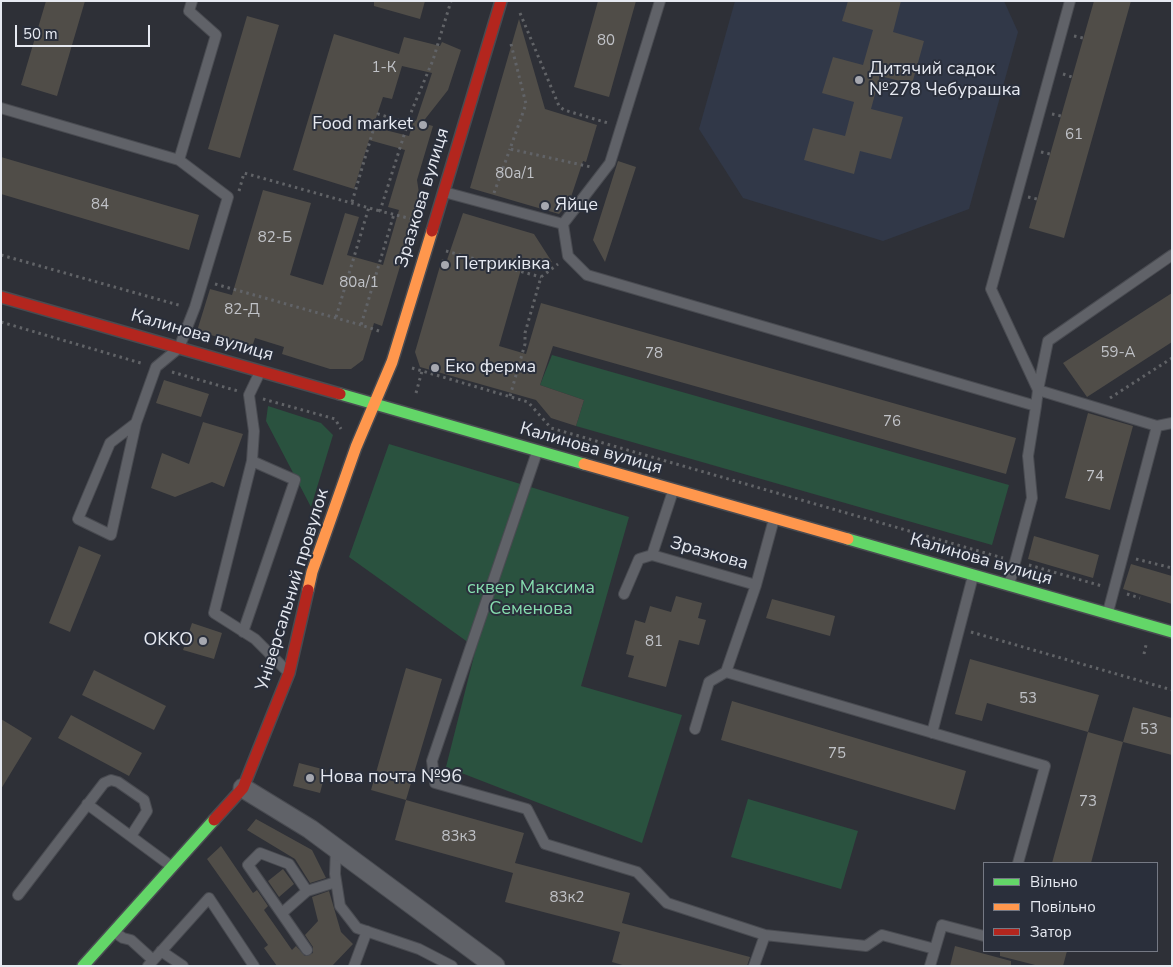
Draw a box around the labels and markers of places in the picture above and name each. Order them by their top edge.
place label: Дитячий садок №278 Чебурашка [869,59,1021,102]
marker: Дитячий садок №278 Чебурашка [853,74,865,86]
place label: Food market [312,114,413,136]
marker: Food market [417,119,429,131]
place label: Яйце [555,195,598,217]
marker: Яйце [539,200,551,212]
place label: Петриківка [455,254,550,276]
marker: Петриківка [439,259,451,271]
place label: Еко ферма [445,357,536,379]
marker: Еко ферма [429,362,441,374]
place label: OKKO [143,630,193,652]
marker: OKKO [197,635,209,647]
place label: Нова почта №96 [320,767,462,789]
marker: Нова почта №96 [304,772,316,784]

